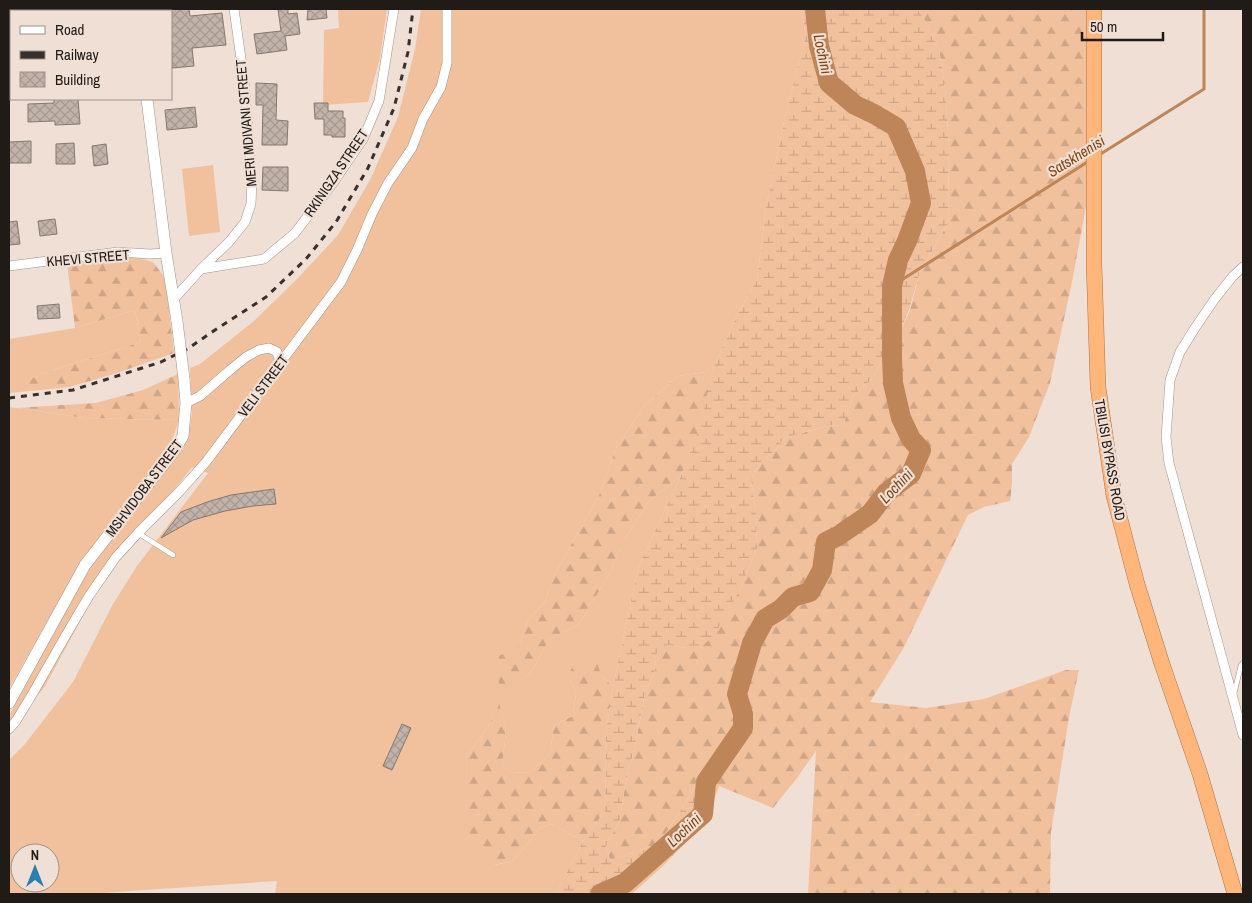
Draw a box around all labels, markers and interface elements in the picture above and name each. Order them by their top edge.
legend [10,10,172,100]
scale bar [1082,10,1163,42]
text: 50 m [1090,16,1117,37]
text: Road [55,19,84,40]
water label: Lochini [809,32,838,76]
text: Railway [55,44,100,65]
street label: MERI MDIVANI STREET [231,59,261,187]
text: Building [55,69,100,90]
street label: RKINIGZA STREET [300,126,372,220]
water label: Satskhenisi [1043,130,1109,182]
street label: KHEVI STREET [46,245,130,271]
street label: VELI STREET [234,351,292,421]
street label: TBILISI BYPASS ROAD [1090,398,1130,522]
street label: MSHVIDOBA STREET [102,436,186,540]
water label: Lochini [874,464,918,508]
water label: Lochini [662,808,706,851]
north arrow [10,843,60,893]
text: N [31,846,39,864]

